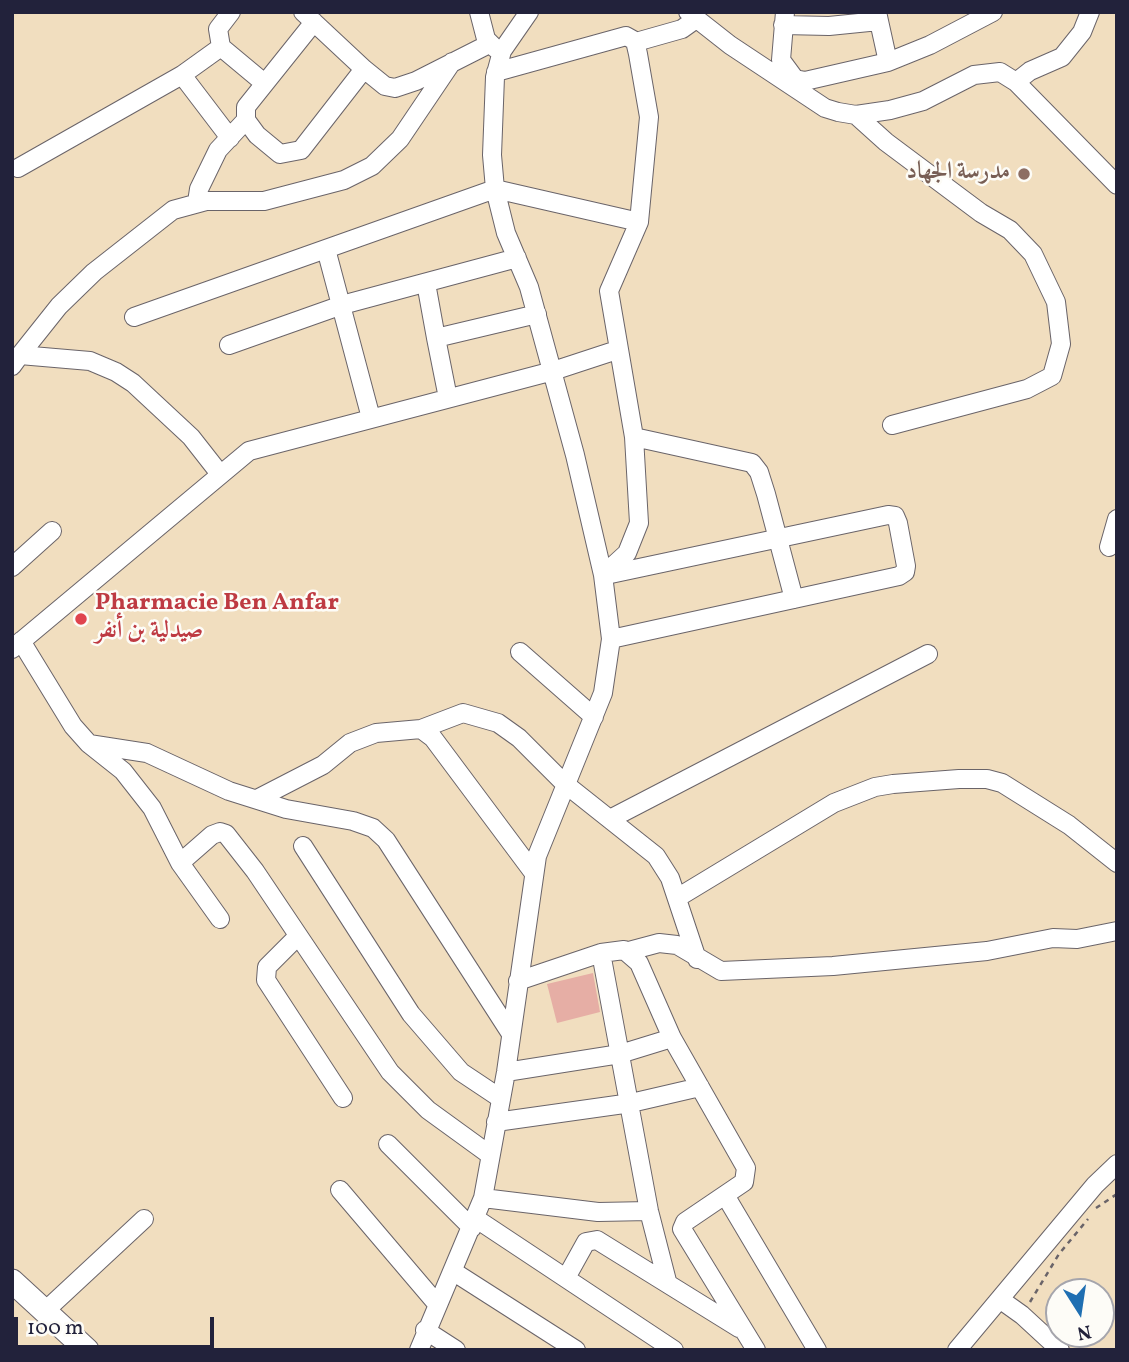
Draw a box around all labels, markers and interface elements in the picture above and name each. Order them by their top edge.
place label: مدرسة الجهاد [906,160,1010,188]
marker: مدرسة الجهاد [1016,166,1032,182]
place label: Pharmacie Ben Anfar صيدلية بن أنفر [95,591,339,647]
marker: Pharmacie Ben Anfar صيدلية بن أنفر [73,611,89,627]
north arrow [1045,1278,1115,1348]
scale bar [18,1302,217,1346]
text: 100 m [27,1314,84,1343]
text: N [1075,1317,1093,1346]

